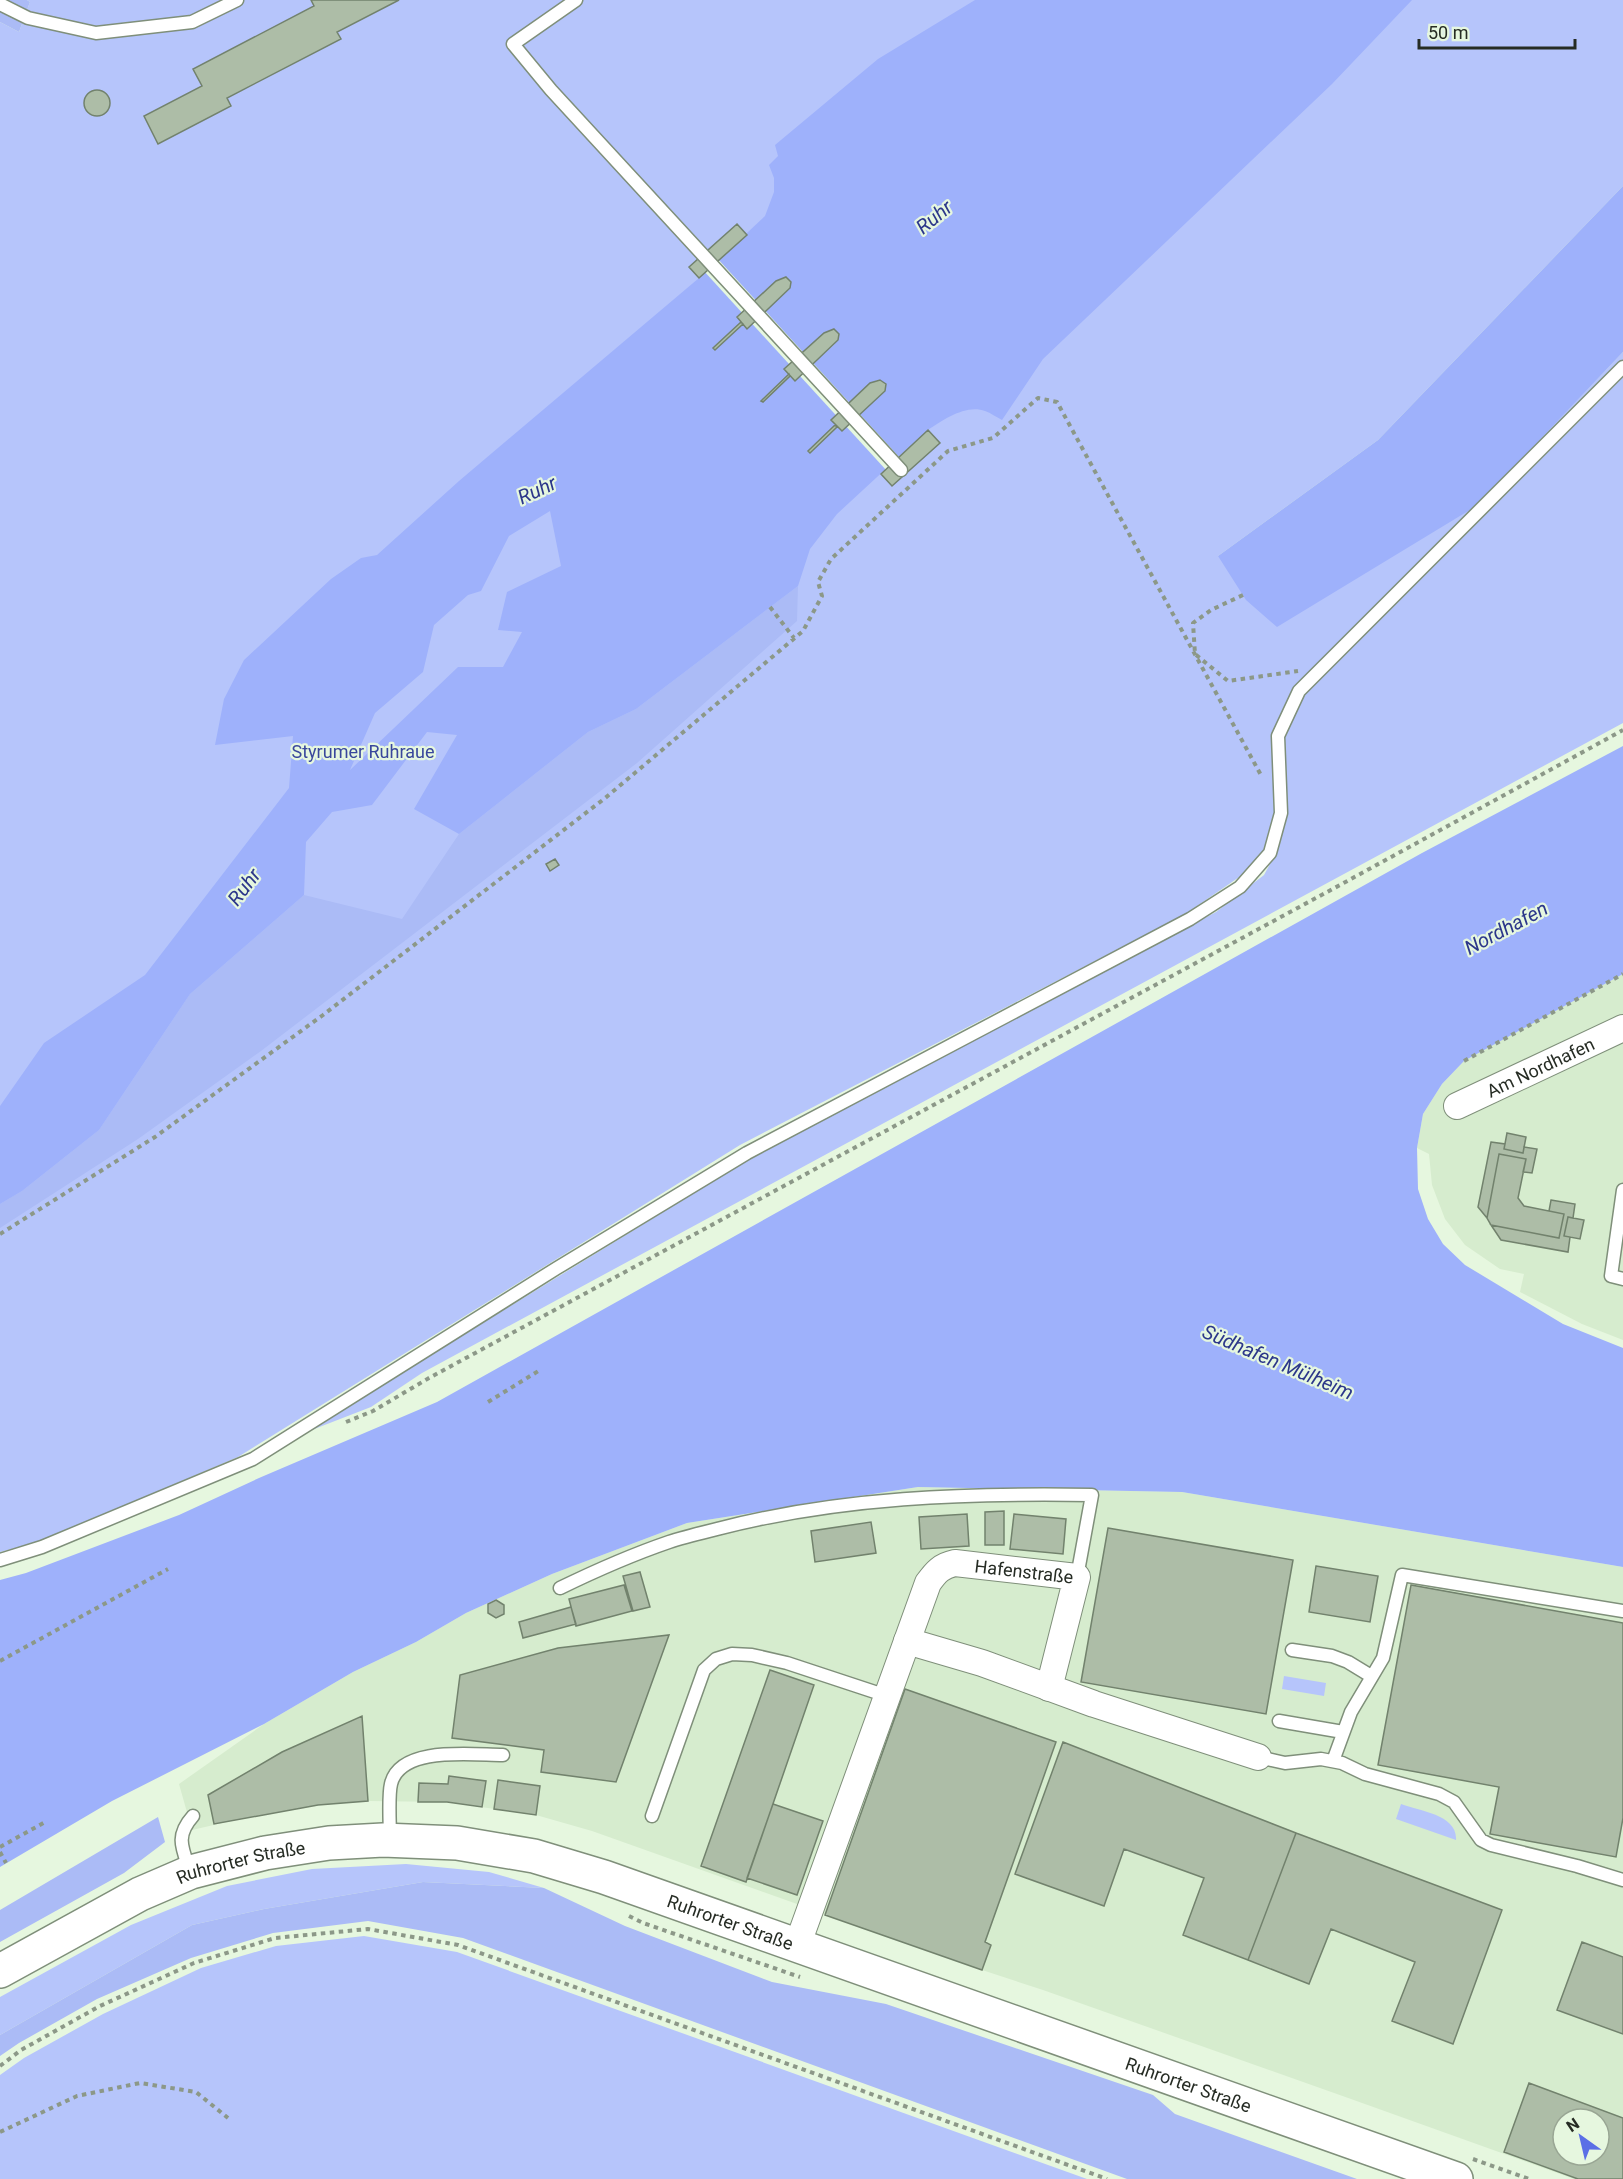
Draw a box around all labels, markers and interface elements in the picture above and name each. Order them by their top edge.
scale bar [1419,12,1575,50]
text: 50 m [1428,22,1468,43]
water label: Ruhr [911,194,958,239]
water label: Ruhr [514,470,561,509]
park label: Styrumer Ruhraue [292,741,434,762]
water label: Ruhr [222,863,266,910]
water label: Nordhafen [1460,896,1552,960]
street label: Am Nordhafen [1483,1033,1597,1101]
water label: Südhafen Mülheim [1199,1319,1357,1405]
street label: Hafenstraße [974,1555,1075,1587]
street label: Ruhrorter Straße [173,1836,306,1888]
street label: Ruhrorter Straße [665,1890,796,1954]
street label: Ruhrorter Straße [1123,2052,1254,2116]
north arrow [1551,2107,1611,2167]
text: N [1563,2114,1583,2136]

